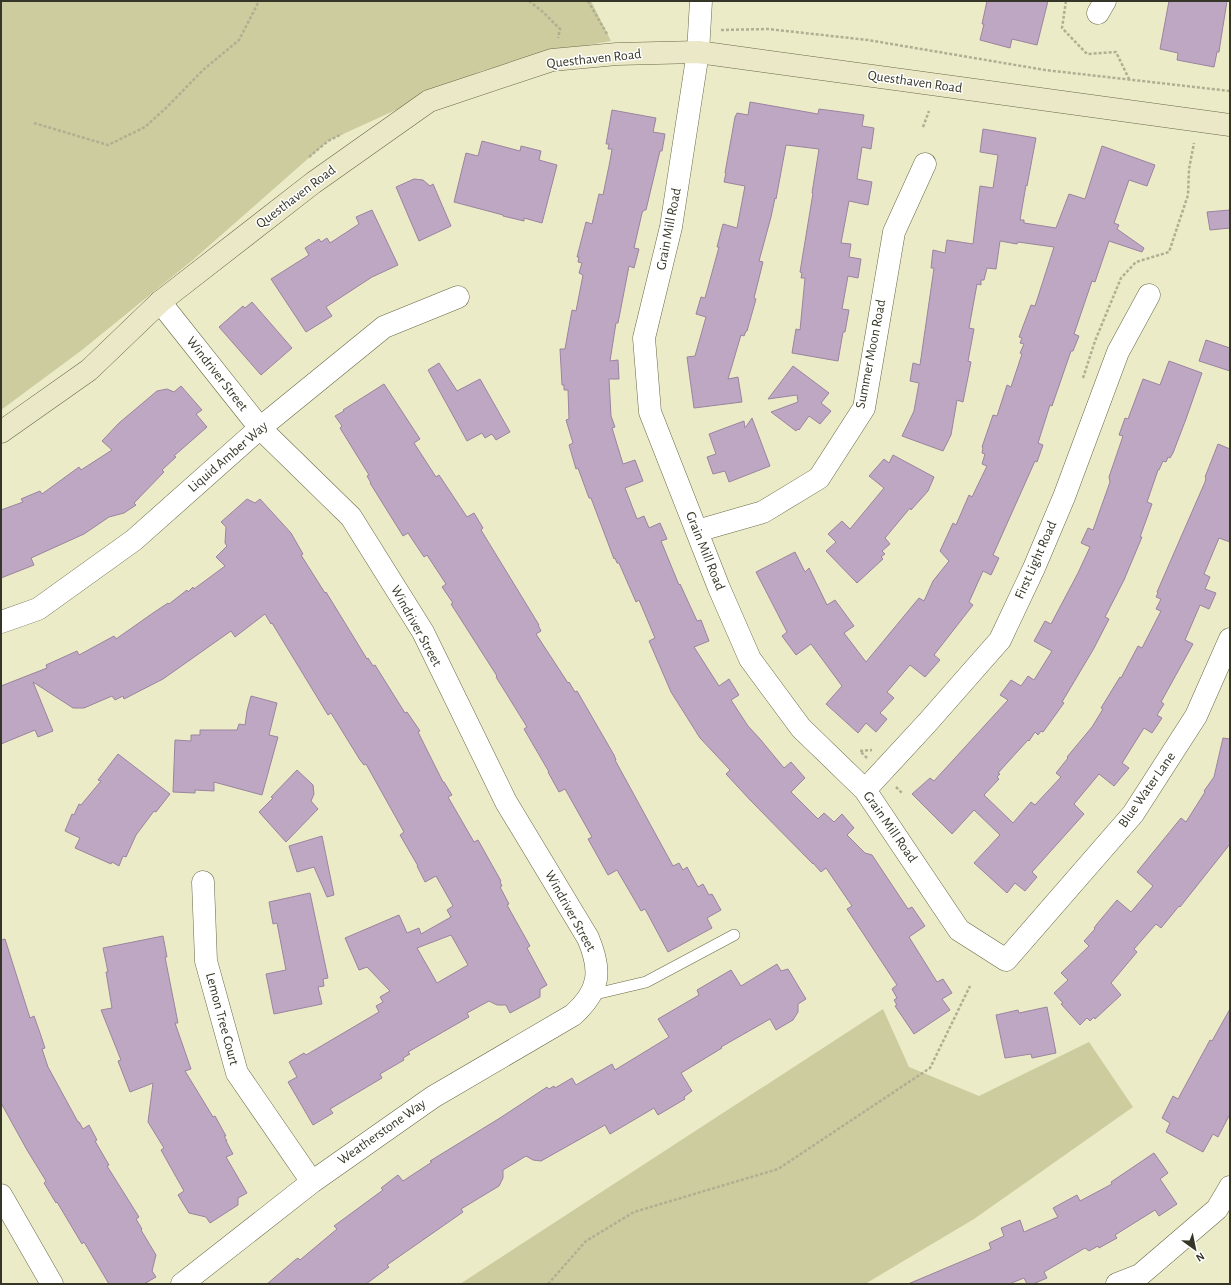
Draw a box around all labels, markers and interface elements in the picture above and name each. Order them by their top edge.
street label: Questhaven Road [546,47,642,71]
street label: Questhaven Road [867,68,963,96]
street label: Questhaven Road [254,163,338,231]
street label: Grain Mill Road [654,187,684,271]
street label: Summer Moon Road [854,298,888,410]
street label: Windriver Street [184,334,251,414]
street label: Liquid Amber Way [186,419,270,495]
street label: Grain Mill Road [683,510,727,592]
street label: First Light Road [1013,519,1059,601]
street label: Windriver Street [388,583,444,669]
street label: Blue Water Lane [1116,750,1178,830]
street label: Grain Mill Road [860,789,920,865]
street label: Windriver Street [542,868,598,954]
street label: Lemon Tree Court [203,971,241,1067]
street label: Weatherstone Way [336,1097,429,1167]
north arrow [1175,1229,1215,1269]
text: N [1194,1250,1206,1264]

